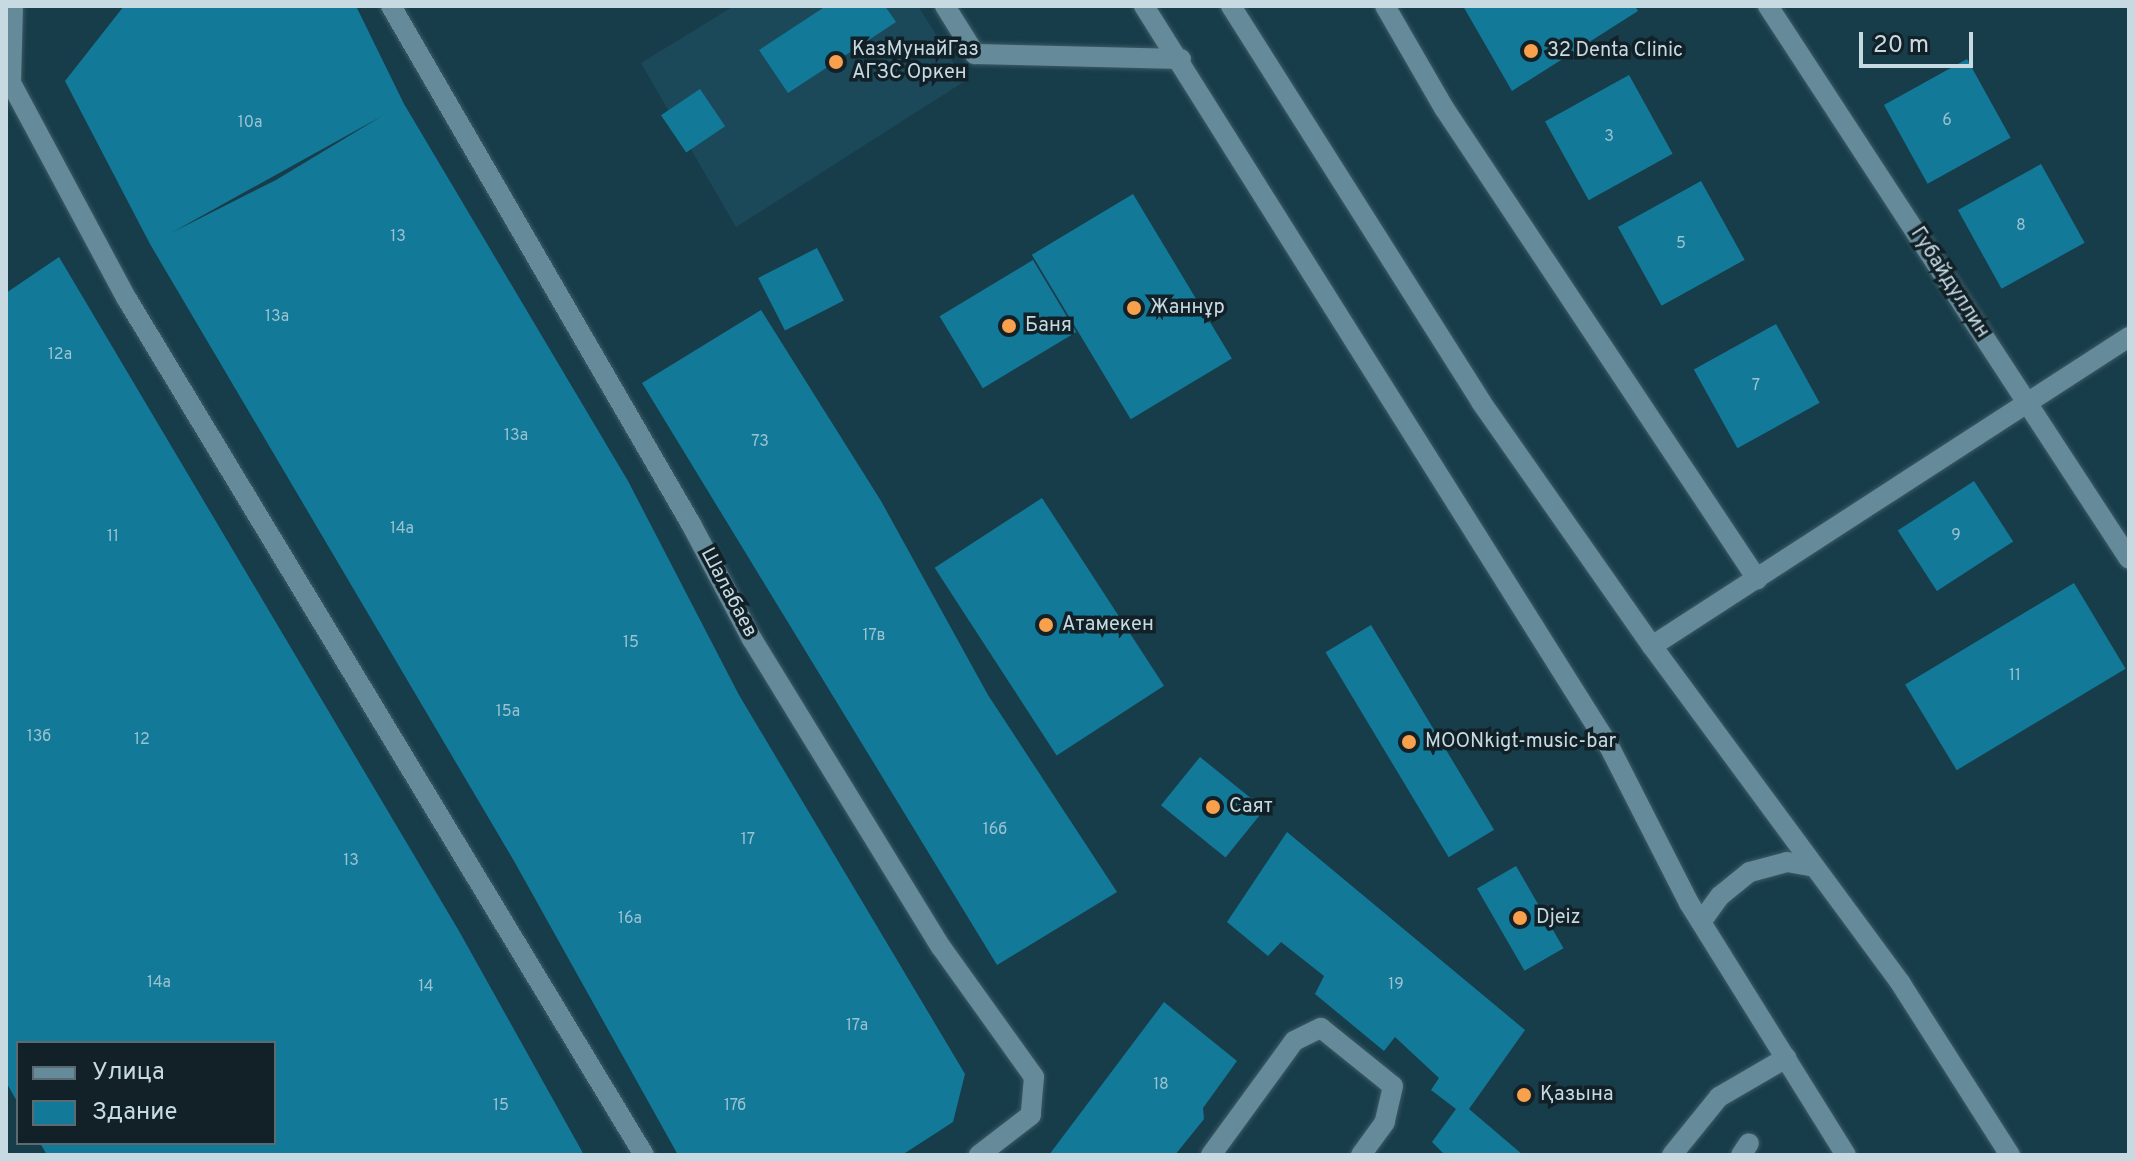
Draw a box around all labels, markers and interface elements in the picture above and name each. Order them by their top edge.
scale bar [1863,16,1977,66]
text: 20 m [1873,31,1929,61]
place label: КазМунайГаз АГЗС Оркен [852,38,979,85]
place label: 32 Denta Clinic [1547,39,1683,63]
marker: 32 Denta Clinic [1522,42,1540,60]
marker: КазМунайГаз АГЗС Оркен [827,53,845,71]
house number: 6 [1942,111,1952,131]
house number: 10а [238,113,262,133]
house number: 3 [1604,127,1614,147]
house number: 8 [2016,216,2026,236]
street label: Губайдуллин [1904,223,1994,343]
house number: 13 [390,227,406,247]
house number: 5 [1676,234,1686,254]
place label: Жаннұр [1150,296,1225,320]
marker: Жаннұр [1125,299,1143,317]
house number: 13а [265,307,289,327]
place label: Баня [1025,314,1072,338]
marker: Баня [1000,317,1018,335]
house number: 12а [48,345,72,365]
house number: 7 [1752,376,1760,396]
house number: 13а [504,426,528,446]
house number: 73 [751,432,769,452]
house number: 14а [390,519,414,539]
house number: 9 [1951,526,1961,546]
house number: 11 [107,527,119,547]
street label: Шалабаев [694,544,762,642]
place label: Атамекен [1062,613,1154,637]
marker: Атамекен [1037,616,1055,634]
house number: 17в [863,626,885,646]
house number: 15 [623,633,639,653]
house number: 11 [2009,666,2021,686]
house number: 15а [496,702,520,722]
house number: 13б [27,727,51,747]
house number: 12 [134,730,150,750]
place label: MOONkigt-music-bar [1425,730,1616,754]
marker: MOONkigt-music-bar [1400,733,1418,751]
place label: Саят [1229,795,1273,819]
marker: Саят [1204,798,1222,816]
house number: 16б [983,820,1007,840]
house number: 17 [741,830,755,850]
house number: 13 [343,851,359,871]
place label: Djeiz [1536,906,1581,930]
house number: 16а [618,909,642,929]
marker: Djeiz [1511,909,1529,927]
house number: 14а [147,973,171,993]
house number: 19 [1388,975,1404,995]
house number: 14 [418,977,434,997]
house number: 17а [846,1016,868,1036]
legend [16,1041,276,1145]
text: Улица [92,1058,165,1088]
house number: 18 [1153,1075,1169,1095]
place label: Қазына [1540,1083,1614,1107]
marker: Қазына [1515,1086,1533,1104]
house number: 15 [493,1096,509,1116]
house number: 17б [724,1096,746,1116]
text: Здание [92,1098,178,1128]

